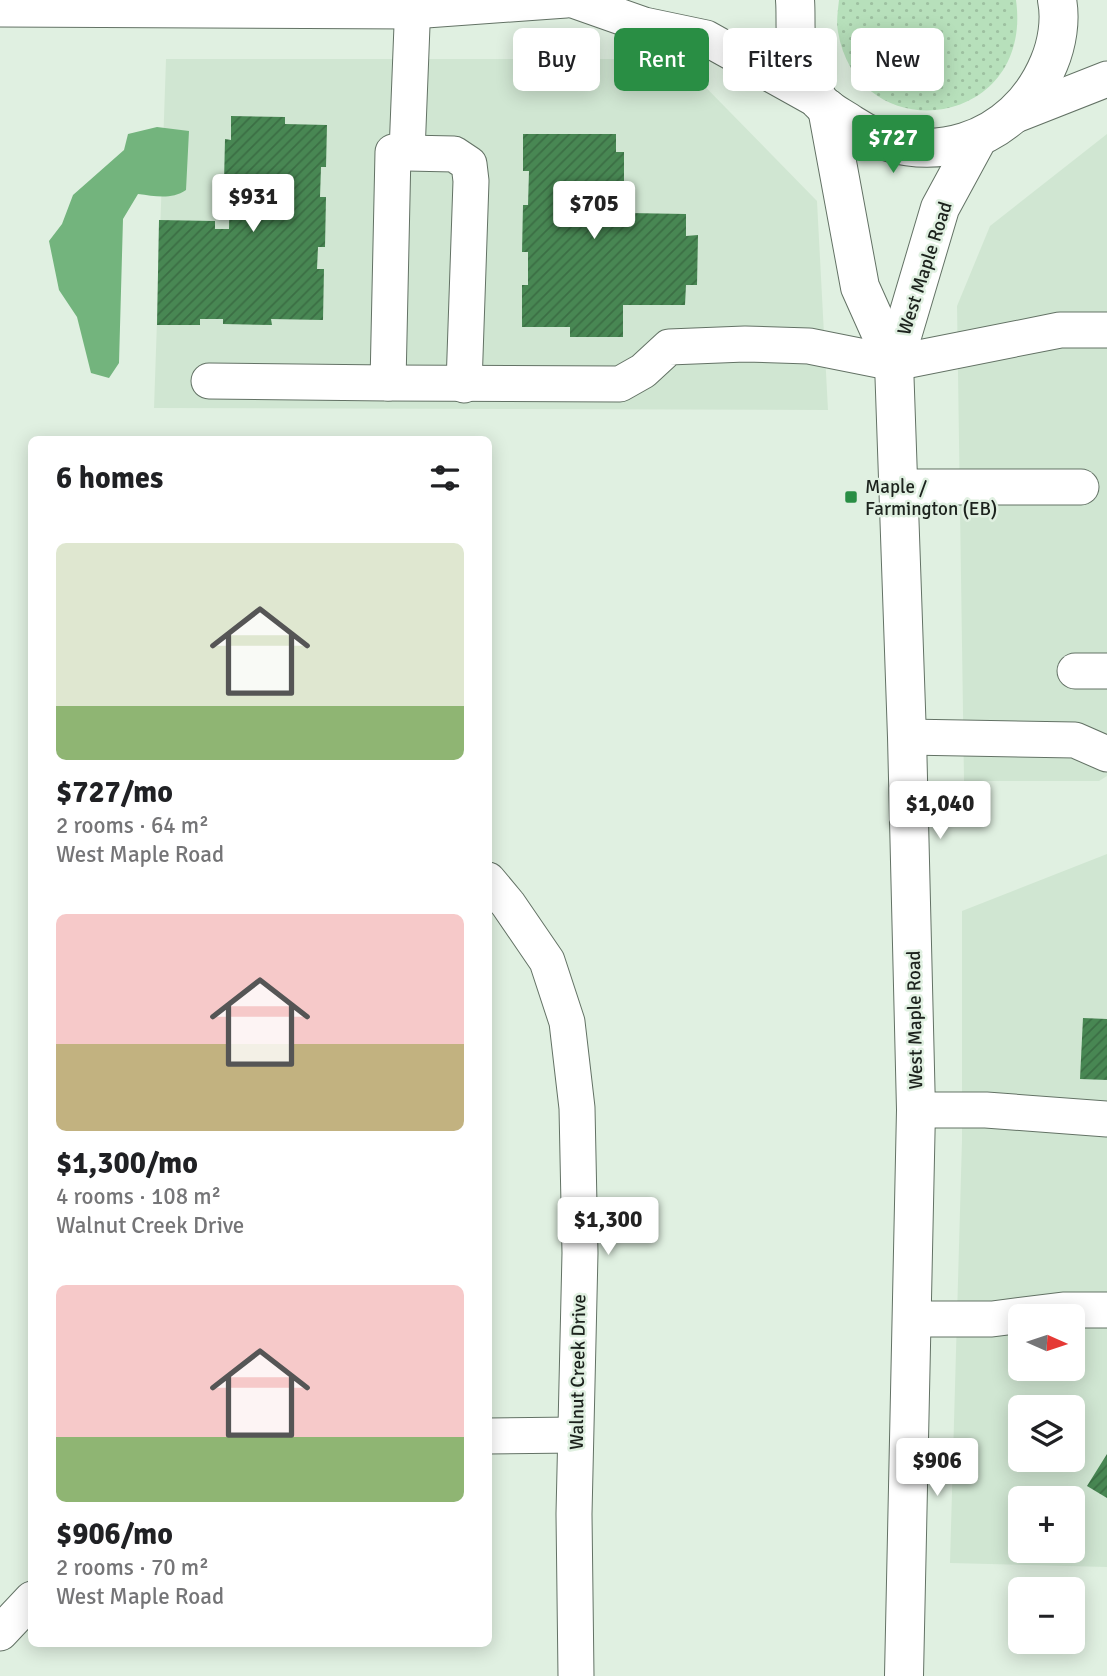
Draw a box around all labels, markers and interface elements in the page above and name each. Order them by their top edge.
chip: Buy [513,28,600,91]
chip: Rent [614,28,709,91]
chip: Filters [723,28,837,91]
chip: New [851,28,944,91]
pin: $727 [852,116,934,175]
text: $727 [868,123,918,152]
pin: $931 [212,174,294,234]
text: $931 [228,182,278,211]
pin: $705 [553,182,635,241]
text: $705 [569,189,619,218]
street label: West Maple Road [892,199,958,338]
icon: filters [426,459,464,497]
text: 6 homes [56,460,163,497]
place label: Maple / Farmington (EB) [865,475,997,521]
marker: Maple / Farmington (EB) [843,489,859,505]
icon: home [197,588,323,714]
text: $727/mo [56,774,173,811]
pin: $1,040 [883,782,997,841]
text: $1,040 [906,789,974,818]
text: 2 rooms · 64 m² [56,811,209,840]
text: West Maple Road [56,840,224,869]
street label: West Maple Road [902,950,928,1090]
icon: home [197,959,323,1085]
text: $1,300/mo [56,1145,198,1182]
text: 4 rooms · 108 m² [56,1182,221,1211]
pin: $1,300 [551,1198,665,1257]
text: $1,300 [574,1205,642,1234]
text: Walnut Creek Drive [56,1211,244,1240]
street label: Walnut Creek Drive [565,1294,591,1450]
north arrow [1008,1304,1085,1381]
map controls [1008,1304,1085,1654]
icon: home [197,1330,323,1456]
button: layers [1008,1395,1085,1472]
pin: $906 [896,1438,978,1498]
text: $906 [912,1446,962,1475]
button: + [1008,1486,1085,1563]
text: $906/mo [56,1516,173,1553]
text: 2 rooms · 70 m² [56,1553,209,1582]
button: − [1008,1577,1085,1654]
text: West Maple Road [56,1582,224,1611]

